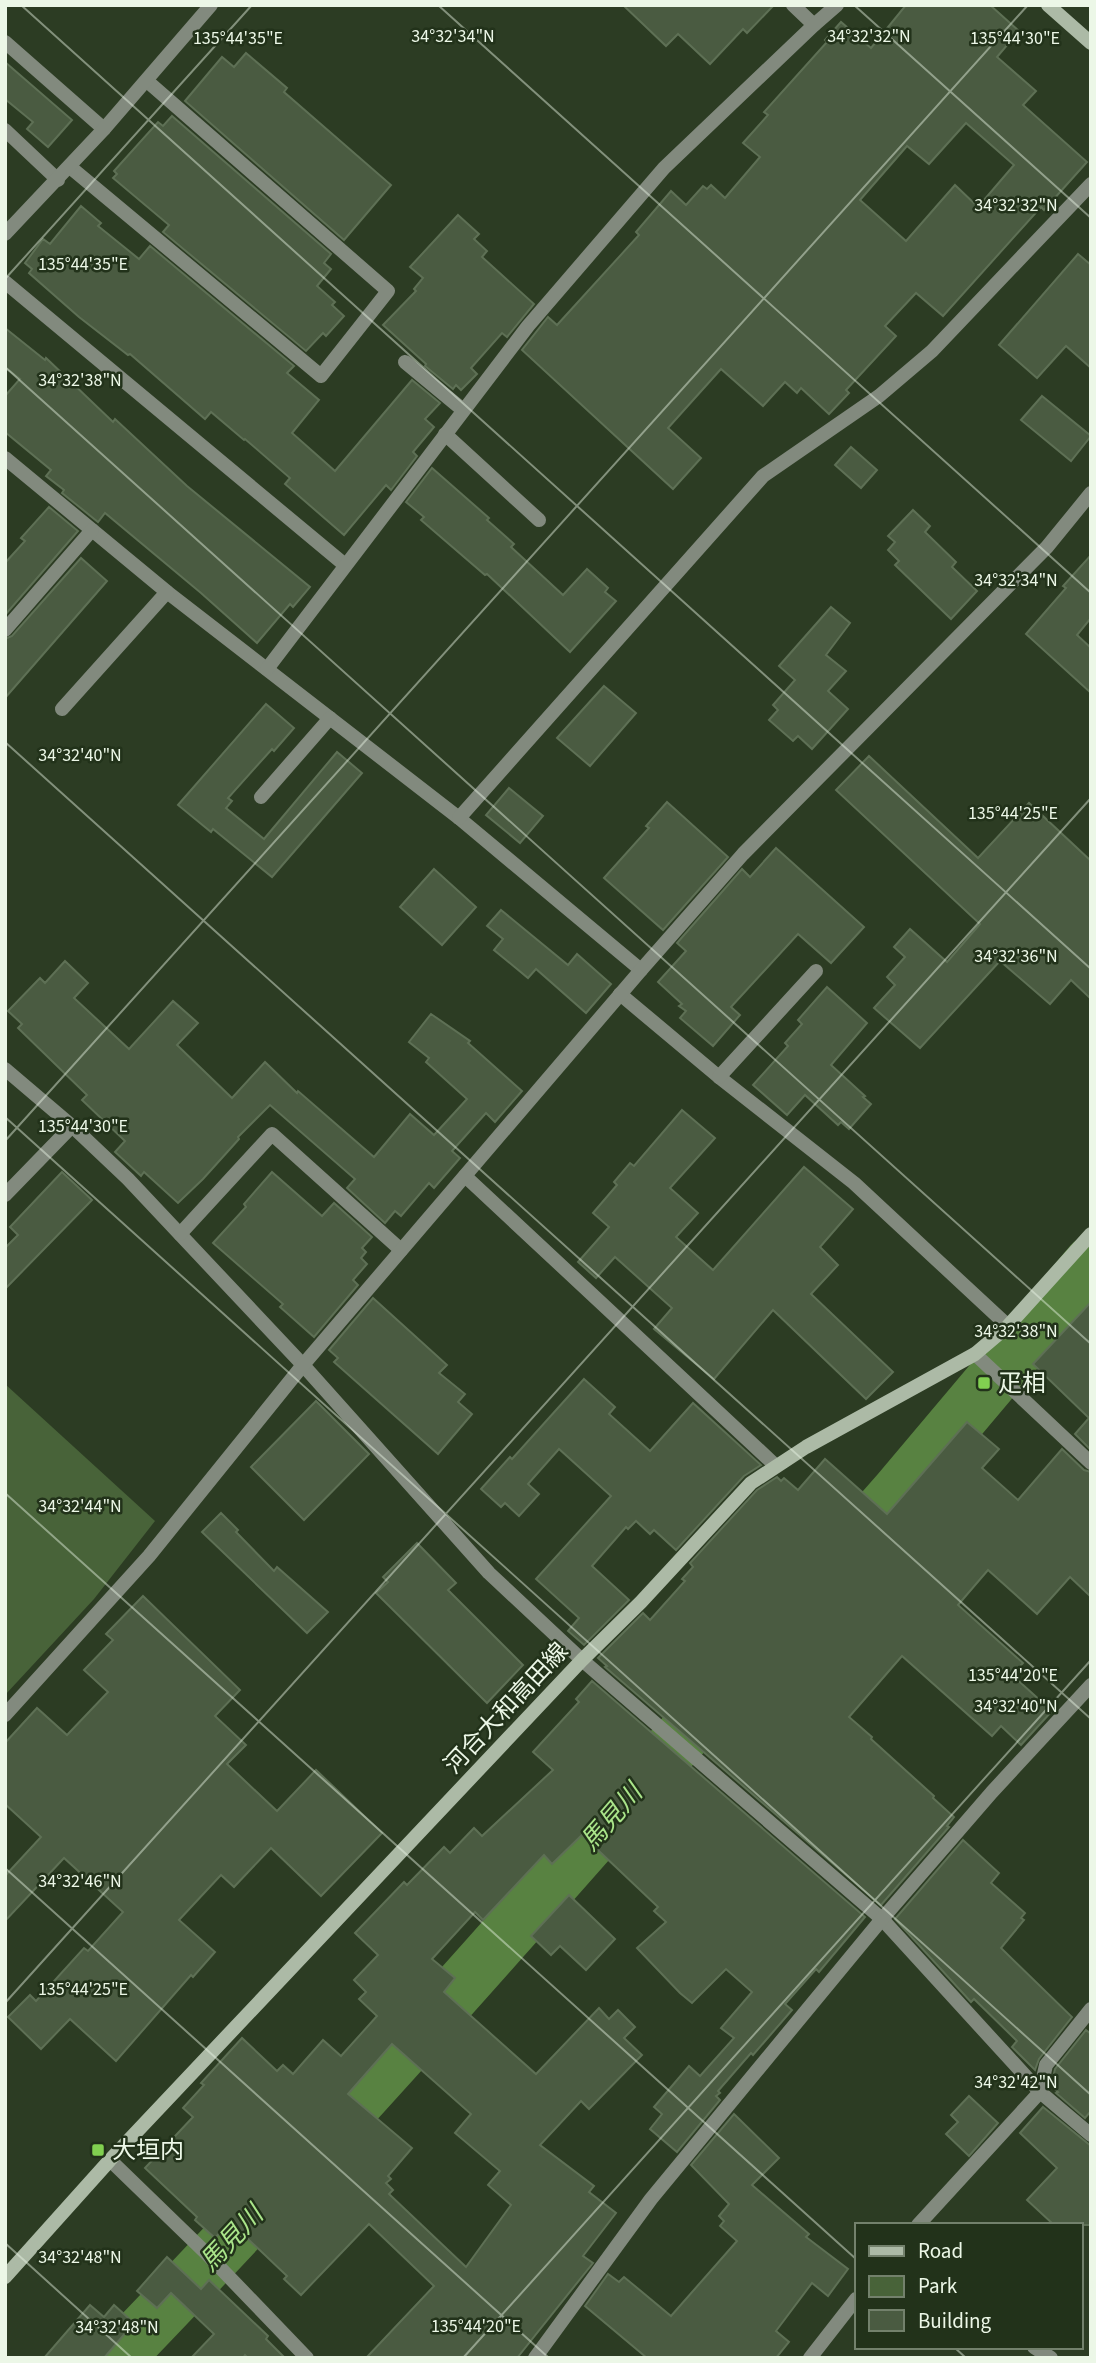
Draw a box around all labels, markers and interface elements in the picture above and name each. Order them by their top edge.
text: 34°32'34"N [411,24,495,49]
text: 34°32'32"N [827,24,911,49]
text: 135°44'35"E [193,26,283,51]
text: 135°44'30"E [970,26,1060,51]
text: 34°32'32"N [974,193,1058,218]
text: 135°44'35"E [38,252,128,277]
text: 34°32'38"N [38,368,122,393]
text: 34°32'34"N [974,568,1058,593]
text: 34°32'40"N [38,743,122,768]
text: 135°44'25"E [968,801,1058,826]
text: 34°32'36"N [974,944,1058,969]
text: 135°44'30"E [38,1114,128,1139]
text: 34°32'38"N [974,1319,1058,1344]
place label: 疋相 [998,1366,1046,1401]
marker: 疋相 [976,1375,992,1391]
text: 34°32'44"N [38,1494,122,1519]
street label: 河合大和高田線 [436,1635,576,1782]
text: 135°44'20"E [968,1663,1058,1688]
text: 34°32'40"N [974,1694,1058,1719]
water label: 馬見川 [572,1773,653,1859]
text: 34°32'46"N [38,1869,122,1894]
text: 135°44'25"E [38,1977,128,2002]
text: 34°32'42"N [974,2070,1058,2095]
place label: 大垣内 [112,2133,184,2168]
marker: 大垣内 [90,2142,106,2158]
water label: 馬見川 [191,2195,274,2279]
legend [855,2223,1082,2349]
text: Road [918,2236,963,2266]
text: 34°32'48"N [38,2245,122,2270]
text: Park [918,2271,958,2301]
text: Building [918,2306,992,2336]
text: 135°44'20"E [431,2314,521,2339]
text: 34°32'48"N [75,2315,159,2340]

